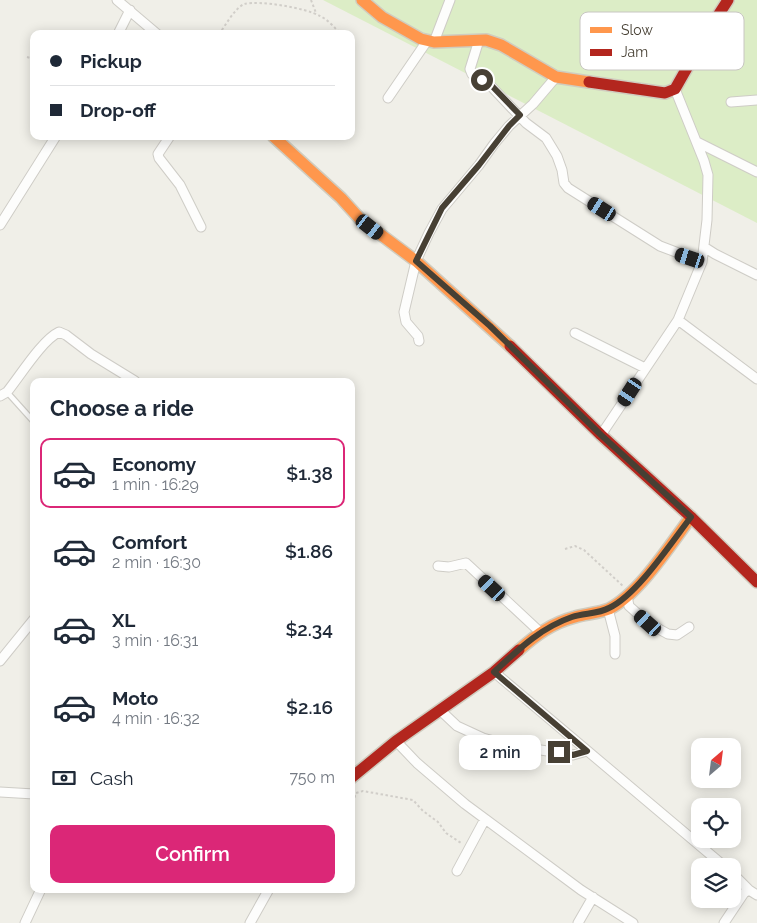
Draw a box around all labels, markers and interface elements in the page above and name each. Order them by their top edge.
legend [580,12,744,70]
text: Slow [621,22,653,38]
text: Jam [621,44,648,60]
text: Pickup [80,50,142,72]
route start [471,69,493,91]
text: Drop-off [80,99,156,121]
car [585,195,618,223]
car [353,212,386,242]
car [673,246,706,270]
car [615,375,644,409]
text: Choose a ride [50,395,194,421]
icon: car [52,451,97,496]
text: Economy [112,453,196,475]
text: $1.38 [286,462,333,484]
text: 1 min · 16:29 [112,475,199,494]
icon: car [52,529,97,574]
text: Comfort [112,531,187,553]
text: $1.86 [285,540,333,562]
text: 2 min · 16:30 [112,553,201,572]
car [475,572,508,604]
icon: car [52,607,97,652]
car [631,607,664,639]
text: XL [112,609,135,631]
text: $2.34 [285,618,333,640]
text: 3 min · 16:31 [112,631,198,650]
icon: car [52,685,97,730]
text: Moto [112,687,158,709]
text: $2.16 [286,696,333,718]
text: 4 min · 16:32 [112,709,200,728]
callout: 2 min [459,734,542,770]
north arrow [691,738,741,788]
map controls [691,738,741,908]
route end [548,741,570,763]
text: 2 min [480,743,521,762]
icon: cash [50,764,78,792]
text: Cash [90,767,134,789]
text: 750 m [289,768,335,787]
button: locate [691,798,741,848]
button: Confirm [50,825,335,883]
button: layers [691,858,741,908]

